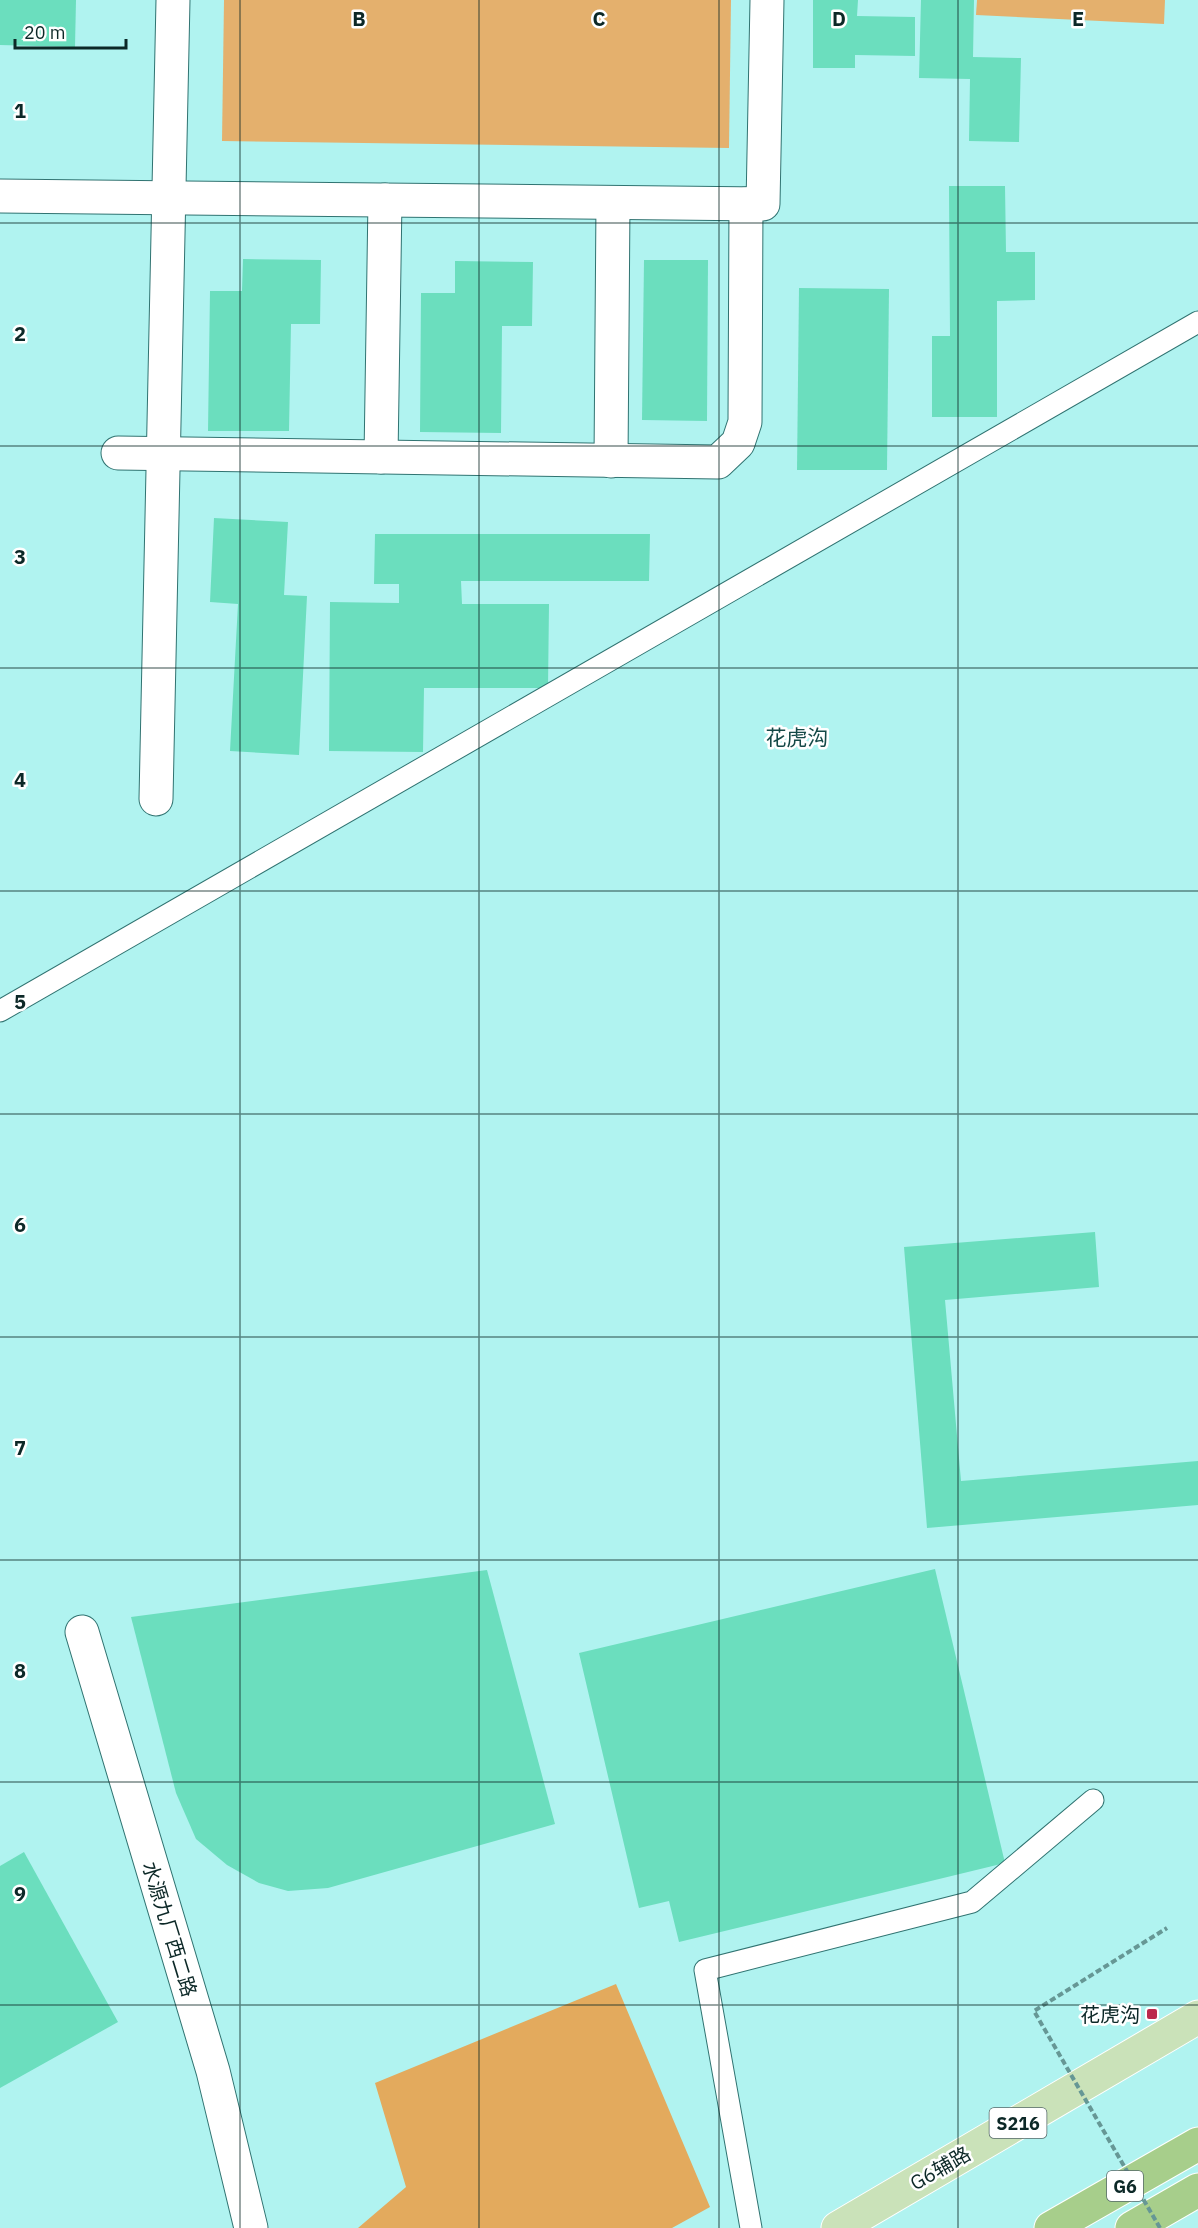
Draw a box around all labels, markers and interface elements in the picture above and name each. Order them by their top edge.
text: B [352,5,366,32]
text: C [592,5,606,32]
text: D [832,5,846,32]
text: E [1072,5,1084,32]
scale bar [15,12,126,50]
text: 20 m [24,21,66,44]
text: 1 [14,97,26,124]
text: 2 [14,320,26,347]
text: 3 [14,543,26,570]
district label: 花虎沟 [766,723,829,751]
text: 4 [14,766,26,793]
text: 5 [14,988,26,1015]
text: 6 [14,1211,26,1238]
text: 7 [14,1434,26,1461]
text: 8 [14,1657,26,1684]
street label: 水源九厂西二路 [137,1858,203,2000]
text: 9 [14,1880,26,1907]
place label: 花虎沟 [1080,2001,1140,2028]
marker: 花虎沟 [1145,2007,1159,2021]
road number: S216 [990,2108,1046,2138]
street label: G6辅路 [905,2140,975,2196]
road number: G6 [1107,2171,1143,2201]

